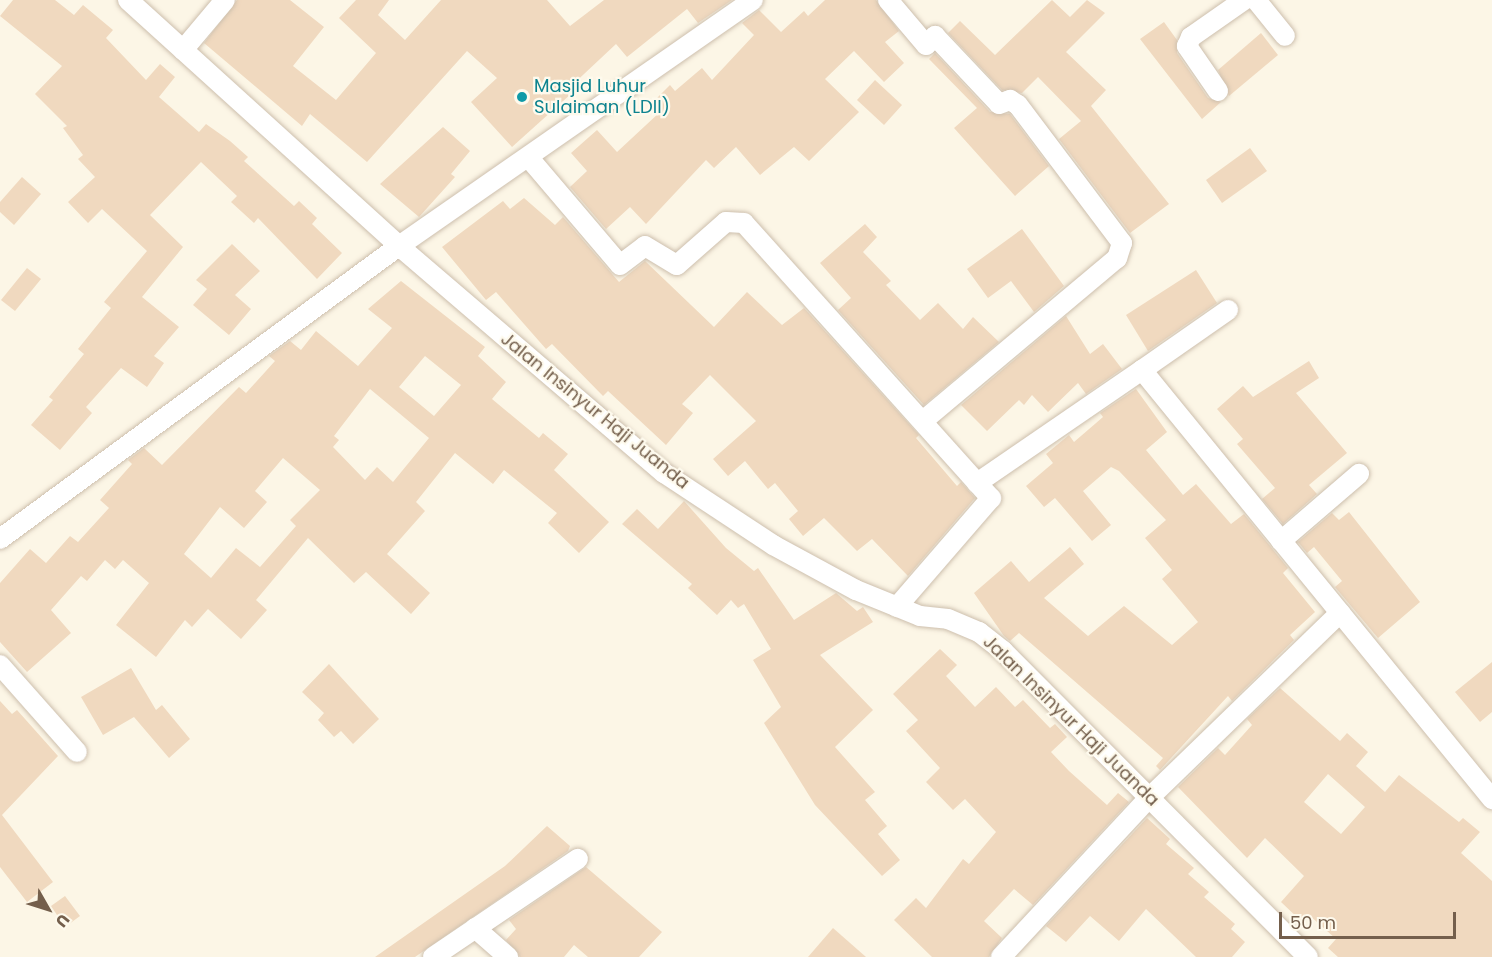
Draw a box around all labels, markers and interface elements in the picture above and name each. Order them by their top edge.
place label: Masjid Luhur Sulaiman (LDII) [534,76,670,118]
marker: Masjid Luhur Sulaiman (LDII) [515,90,529,104]
street label: Jalan Insinyur Haji Juanda [496,328,694,494]
street label: Jalan Insinyur Haji Juanda [978,631,1164,811]
north arrow [18,879,78,939]
scale bar [1282,900,1459,938]
text: U [50,909,75,932]
text: 50 m [1290,910,1336,935]

